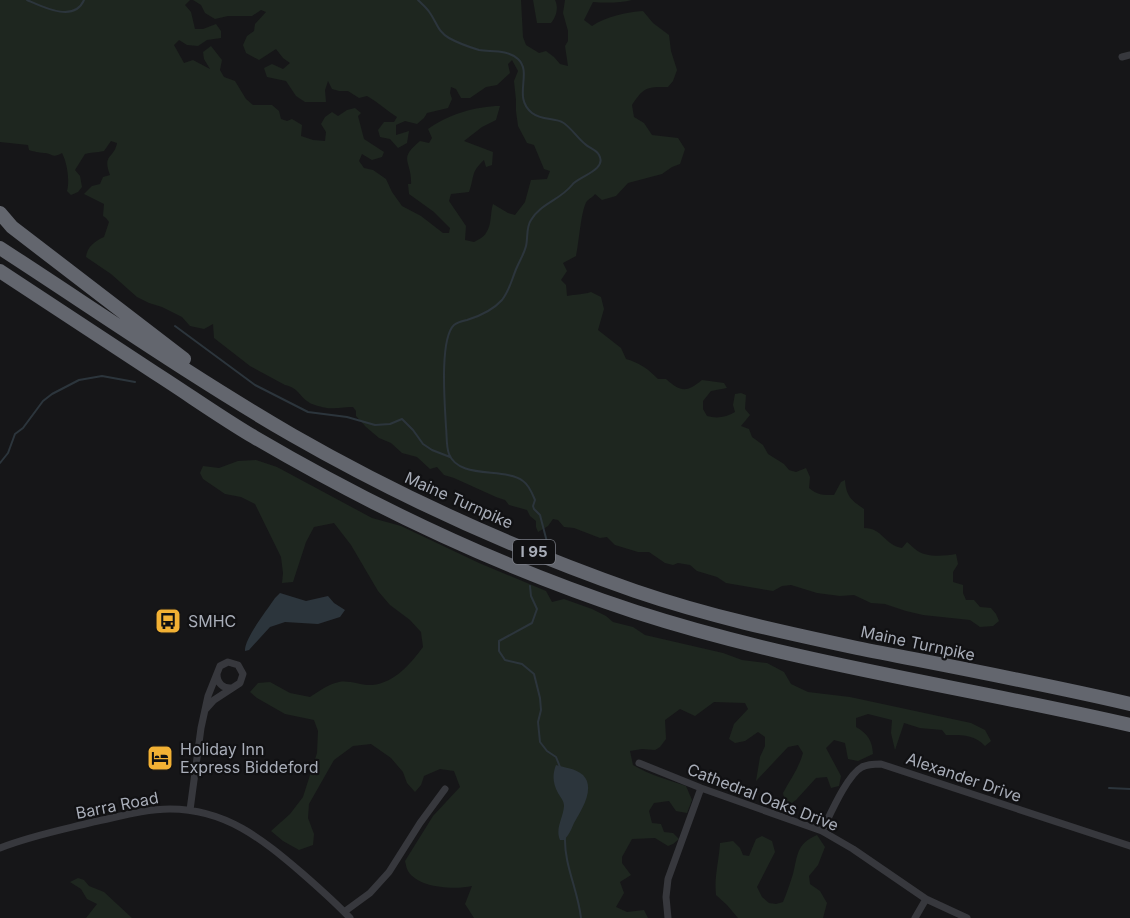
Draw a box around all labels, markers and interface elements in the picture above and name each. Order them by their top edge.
street label: Maine Turnpike [402,467,516,533]
road number: I 95 [513,540,555,564]
bus stop icon: SMHC [153,606,183,636]
place label: SMHC [188,611,236,631]
street label: Maine Turnpike [859,621,977,665]
place label: Holiday Inn Express Biddeford [180,739,319,777]
hotel icon: Holiday Inn Express Biddeford [145,743,175,773]
street label: Alexander Drive [904,748,1024,806]
street label: Cathedral Oaks Drive [684,759,842,835]
street label: Barra Road [74,787,160,823]

